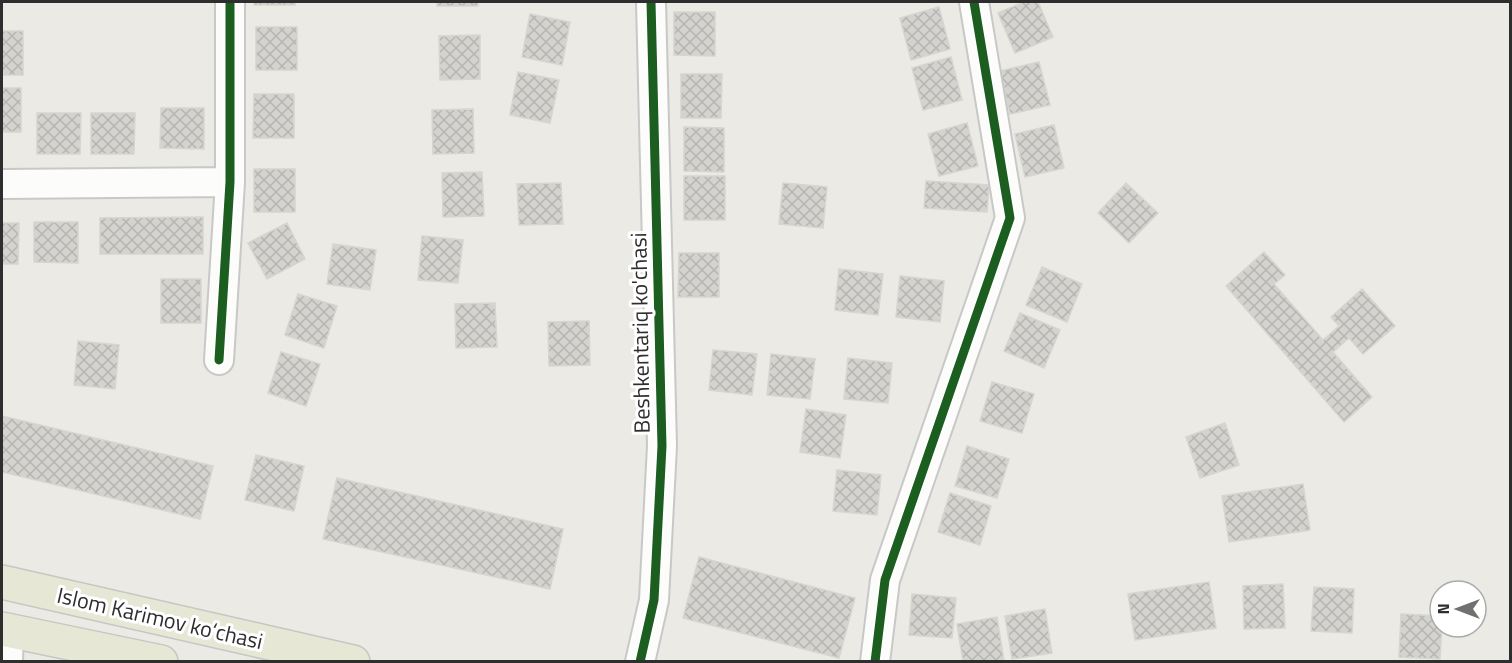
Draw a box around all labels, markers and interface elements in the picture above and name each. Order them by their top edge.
street label: Beshkentariq ko'chasi [621,232,659,434]
street label: Islom Karimov ko‘chasi [54,578,266,658]
north arrow [1428,579,1488,639]
text: N [1431,603,1455,615]

